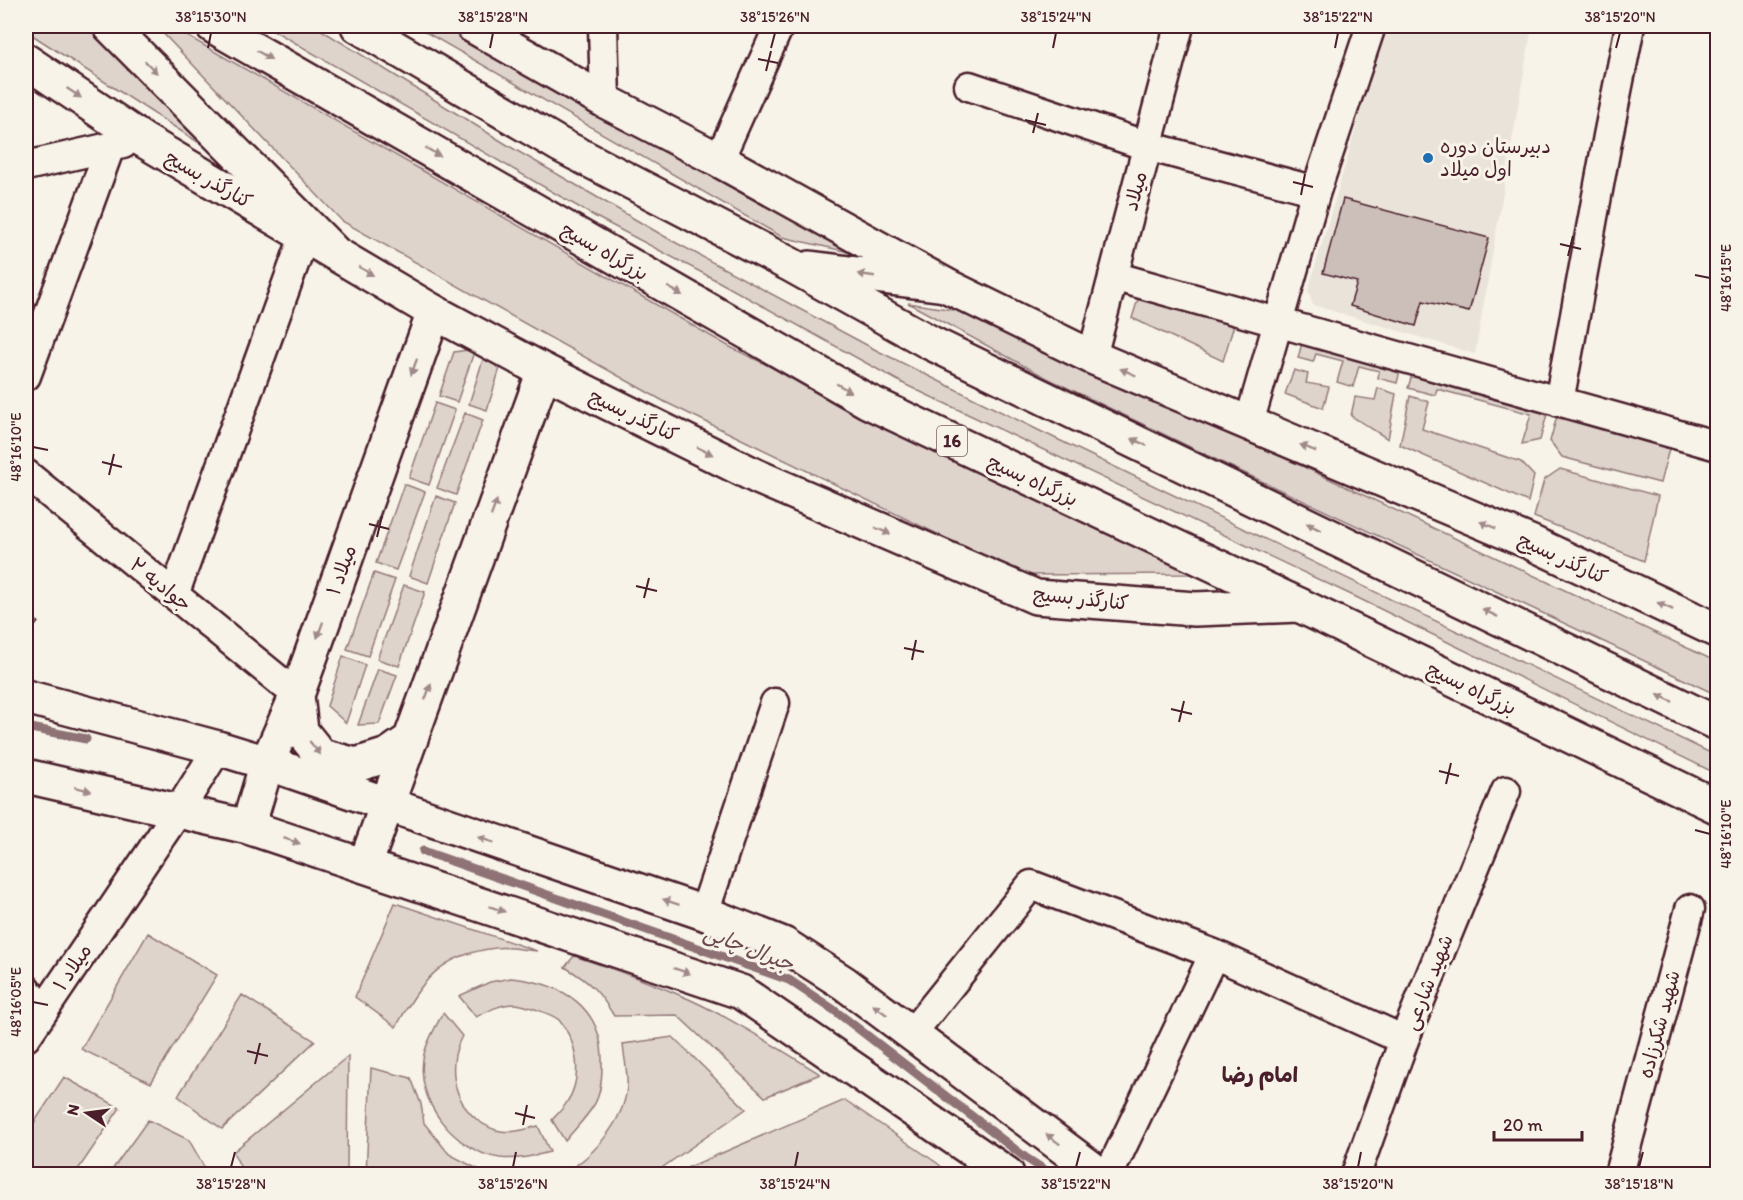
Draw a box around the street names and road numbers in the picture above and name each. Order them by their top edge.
street label: کنارگذر بسیج [160,145,257,215]
street label: میلاد [1118,169,1152,213]
street label: بزرگراه بسیج [556,217,653,287]
street label: کنارگذر بسیج [585,383,682,449]
road number: 16 [937,426,967,456]
street label: بزرگراه بسیج [983,449,1082,513]
street label: کنارگذر بسیج [1513,527,1612,591]
street label: میلاد ۱ [321,542,361,598]
street label: جوادیه ۲ [125,552,197,616]
street label: کنارگذر بسیج [1032,581,1130,617]
street label: بزرگراه بسیج [1423,656,1521,722]
street label: شهید شارعی [1398,931,1459,1034]
street label: میلاد ۱ [48,939,96,995]
street label: شهید شکرزاده [1633,967,1685,1081]

